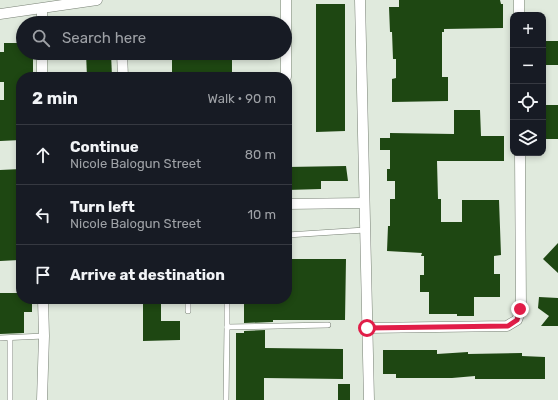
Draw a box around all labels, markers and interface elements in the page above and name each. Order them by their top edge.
map controls [510,12,546,156]
button: + [510,12,546,48]
search box [16,16,292,60]
icon: search [30,27,52,49]
text: Search here [62,29,146,47]
button: − [510,48,546,84]
button: locate [510,84,546,120]
text: 2 min [32,88,78,108]
text: Walk · 90 m [208,91,276,106]
button: layers [510,120,546,156]
text: Continue [70,138,139,156]
icon: ahead [32,144,54,166]
text: 80 m [245,147,276,162]
text: Nicole Balogun Street [70,156,201,171]
text: Turn left [70,198,135,216]
icon: left [32,204,54,226]
text: 10 m [247,207,276,222]
text: Nicole Balogun Street [70,216,201,231]
icon: arrive [32,264,54,286]
text: Arrive at destination [70,266,225,284]
route end [511,300,529,318]
route start [358,319,376,337]

